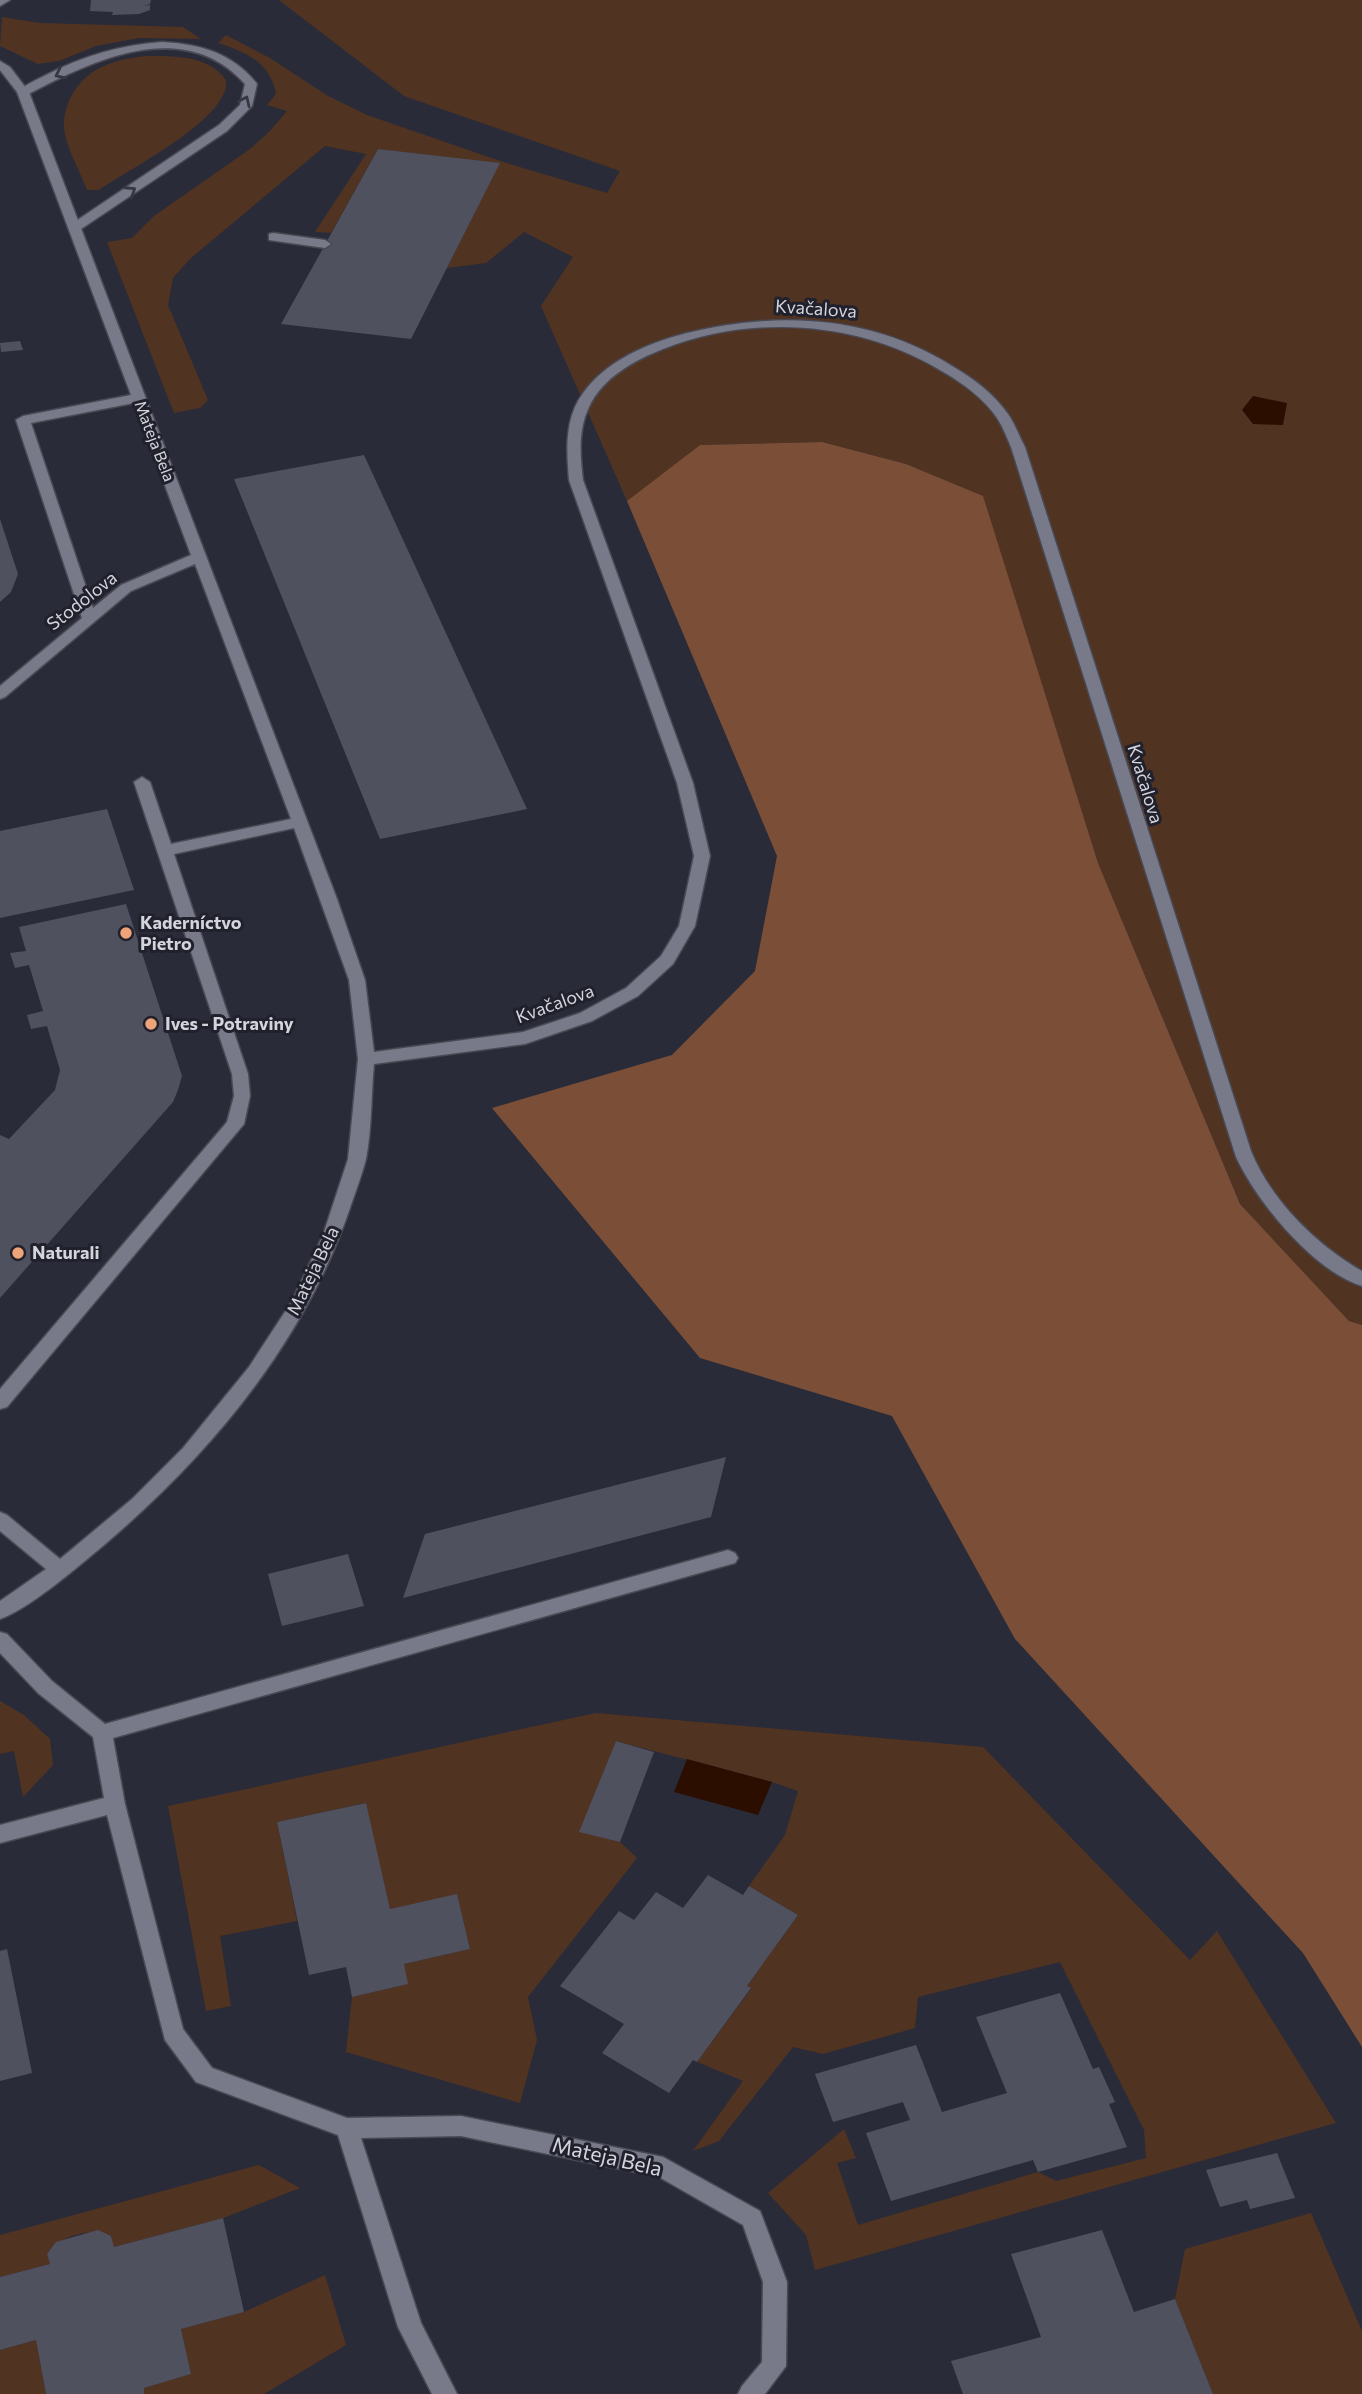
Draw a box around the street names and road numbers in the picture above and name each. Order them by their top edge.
street label: Kvačalova [775,294,858,322]
street label: Mateja Bela [131,398,180,484]
street label: Stodolova [42,566,121,634]
street label: Kvačalova [1123,741,1168,826]
street label: Kvačalova [512,979,597,1027]
street label: Mateja Bela [281,1223,343,1318]
street label: Mateja Bela [550,2131,665,2180]

